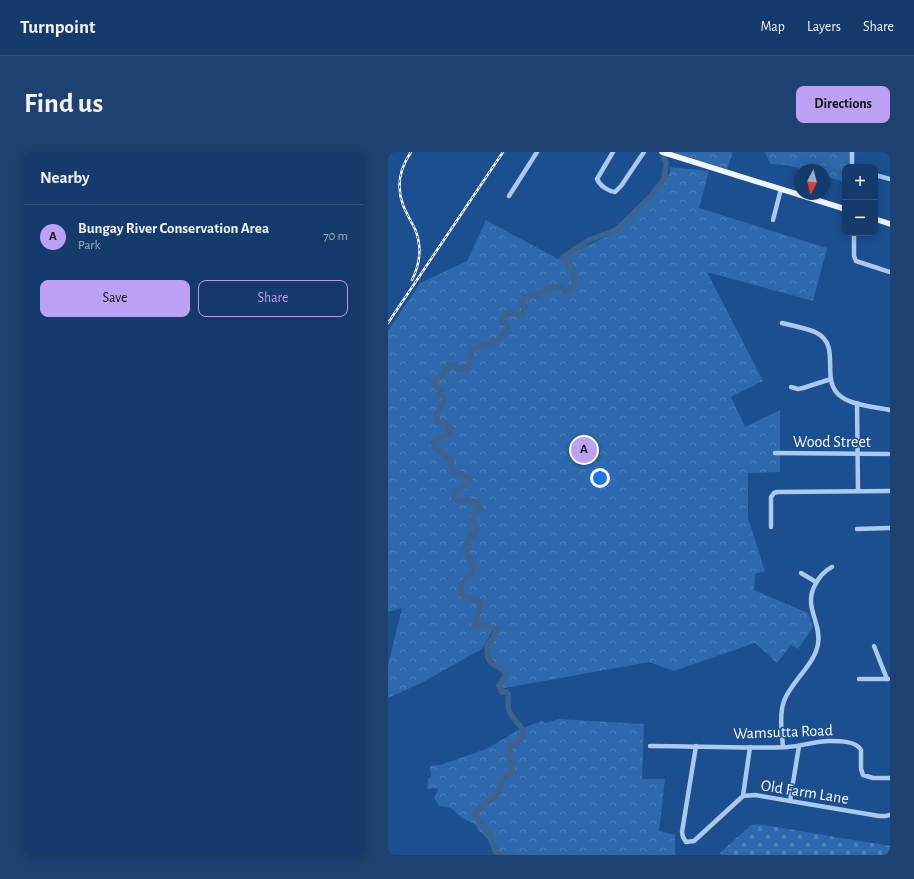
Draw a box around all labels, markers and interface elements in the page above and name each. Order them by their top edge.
text: Turnpoint [20,18,95,37]
text: Map [760,20,785,34]
text: Layers [807,20,841,34]
text: Share [863,20,894,34]
button: Directions [796,86,890,123]
text: Find us [24,90,103,118]
north arrow [794,164,830,200]
map controls [842,164,878,236]
button: + [842,164,878,200]
text: Nearby [40,169,90,186]
button: − [842,200,878,236]
text: Bungay River Conservation Area [78,221,269,236]
text: A [49,230,57,243]
text: 70 m [323,230,348,243]
text: Park [78,239,100,252]
button: Save [40,280,190,317]
button: Share [198,280,348,317]
street label: Wood Street [793,434,871,450]
pin: A [571,435,597,465]
your location [590,468,610,488]
street label: Wamsutta Road [733,722,833,742]
street label: Old Farm Lane [760,777,850,807]

